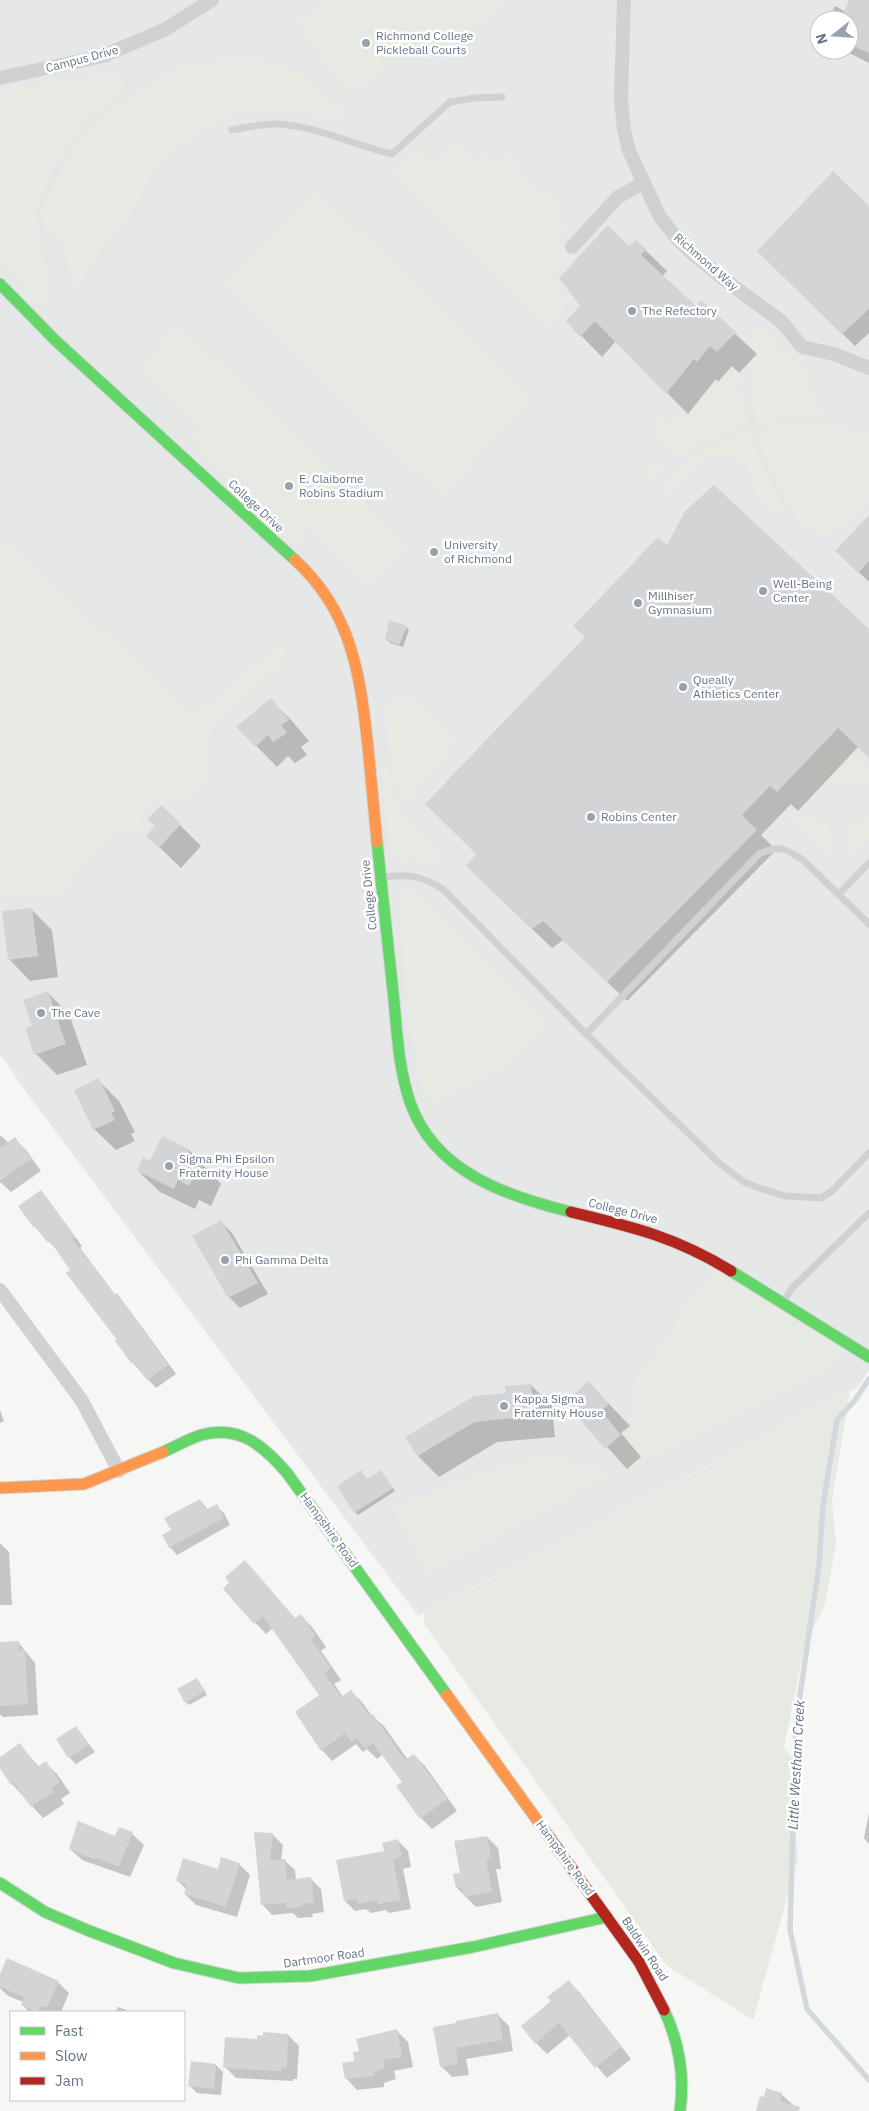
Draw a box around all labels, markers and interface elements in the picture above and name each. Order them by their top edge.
north arrow [809,10,859,60]
place label: Richmond College Pickleball Courts [376,28,474,57]
text: N [811,31,832,46]
marker: Richmond College Pickleball Courts [360,37,372,49]
street label: Campus Drive [44,42,120,75]
street label: Richmond Way [671,230,742,294]
place label: The Refectory [642,303,717,318]
marker: The Refectory [626,305,638,317]
place label: E. Claiborne Robins Stadium [299,471,384,500]
street label: College Drive [225,476,288,536]
marker: E. Claiborne Robins Stadium [283,480,295,492]
place label: University of Richmond [444,537,512,566]
marker: University of Richmond [428,546,440,558]
place label: Well-Being Center [773,576,832,605]
marker: Well-Being Center [757,585,769,597]
place label: Millhiser Gymnasium [648,588,712,617]
marker: Millhiser Gymnasium [632,597,644,609]
place label: Queally Athletics Center [693,672,780,701]
marker: Queally Athletics Center [677,681,689,693]
place label: Robins Center [601,809,677,824]
marker: Robins Center [585,811,597,823]
street label: College Drive [357,859,380,931]
place label: The Cave [51,1005,101,1020]
marker: The Cave [35,1007,47,1019]
place label: Sigma Phi Epsilon Fraternity House [179,1151,275,1180]
marker: Sigma Phi Epsilon Fraternity House [163,1160,175,1172]
street label: College Drive [587,1195,660,1226]
place label: Phi Gamma Delta [235,1252,329,1267]
marker: Phi Gamma Delta [219,1254,231,1266]
place label: Kappa Sigma Fraternity House [514,1391,604,1420]
marker: Kappa Sigma Fraternity House [498,1400,510,1412]
street label: Hampshire Road [297,1489,362,1570]
water label: Little Westham Creek [784,1699,808,1830]
street label: Hampshire Road [533,1817,598,1898]
street label: Baldwin Road [619,1914,672,1984]
street label: Dartmoor Road [282,1944,366,1971]
legend [10,2011,185,2101]
text: Fast [55,2021,83,2040]
text: Slow [55,2046,88,2065]
text: Jam [55,2071,84,2090]

